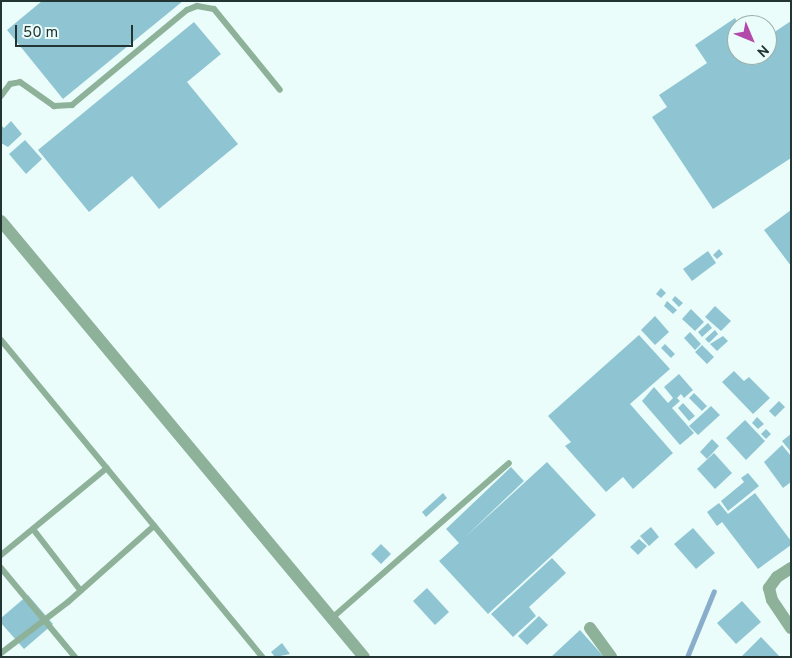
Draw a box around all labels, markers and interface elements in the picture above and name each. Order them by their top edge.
scale bar [18,15,135,47]
north arrow [727,15,777,65]
text: 50 m [23,24,58,43]
text: N [753,41,772,60]

